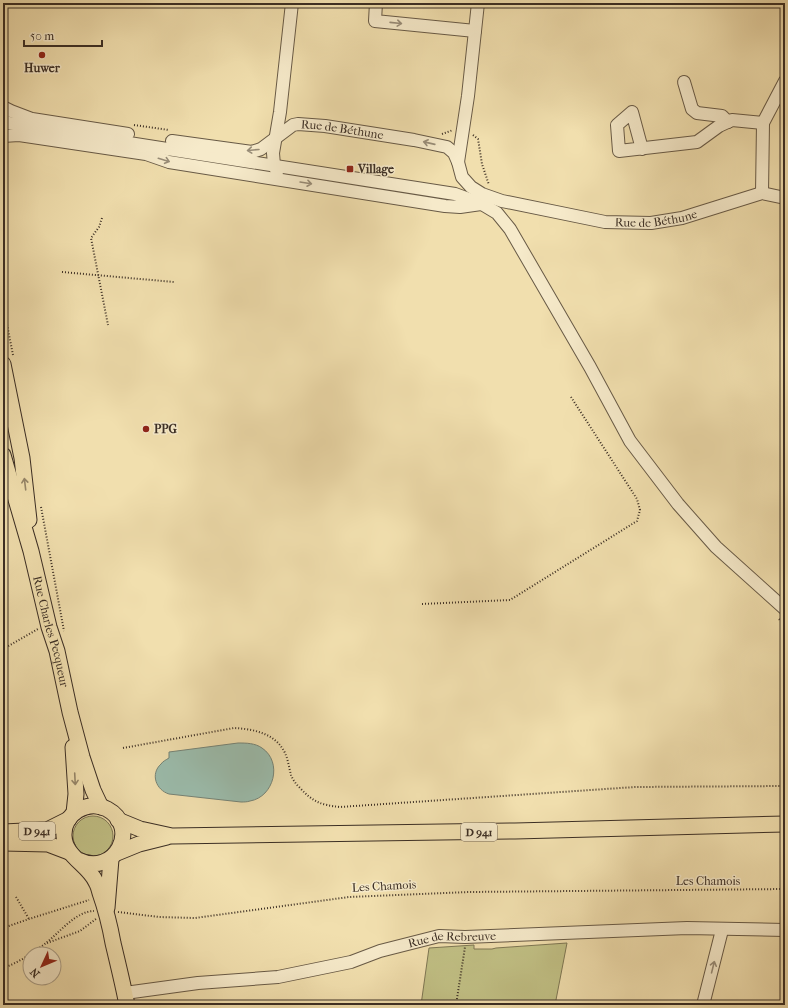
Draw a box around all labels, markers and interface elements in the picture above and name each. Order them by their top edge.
one-way arrow [389,19,402,27]
scale bar [24,22,102,48]
text: 50 m [30,29,54,43]
marker: Huwer [37,50,47,60]
place label: Huwer [24,61,61,75]
street label: Rue de Béthune [301,117,385,142]
one-way arrow [423,139,436,147]
one-way arrow [247,147,260,154]
one-way arrow [157,157,170,164]
place label: Village [357,162,394,177]
marker: Village [345,164,355,174]
one-way arrow [299,179,312,187]
street label: Rue de Béthune [615,207,699,230]
place label: PPG [154,422,177,436]
marker: PPG [141,424,151,434]
one-way arrow [21,478,29,491]
street label: Rue Charles Pecqueur [30,574,72,689]
one-way arrow [71,772,79,785]
road number: D 941 [19,822,55,840]
road number: D 941 [461,823,497,841]
street label: Les Chamois [676,874,741,888]
street label: Les Chamois [351,877,417,895]
street label: Rue de Rebreuve [406,929,496,951]
north arrow [22,946,62,986]
one-way arrow [709,961,717,974]
text: N [27,965,43,980]

